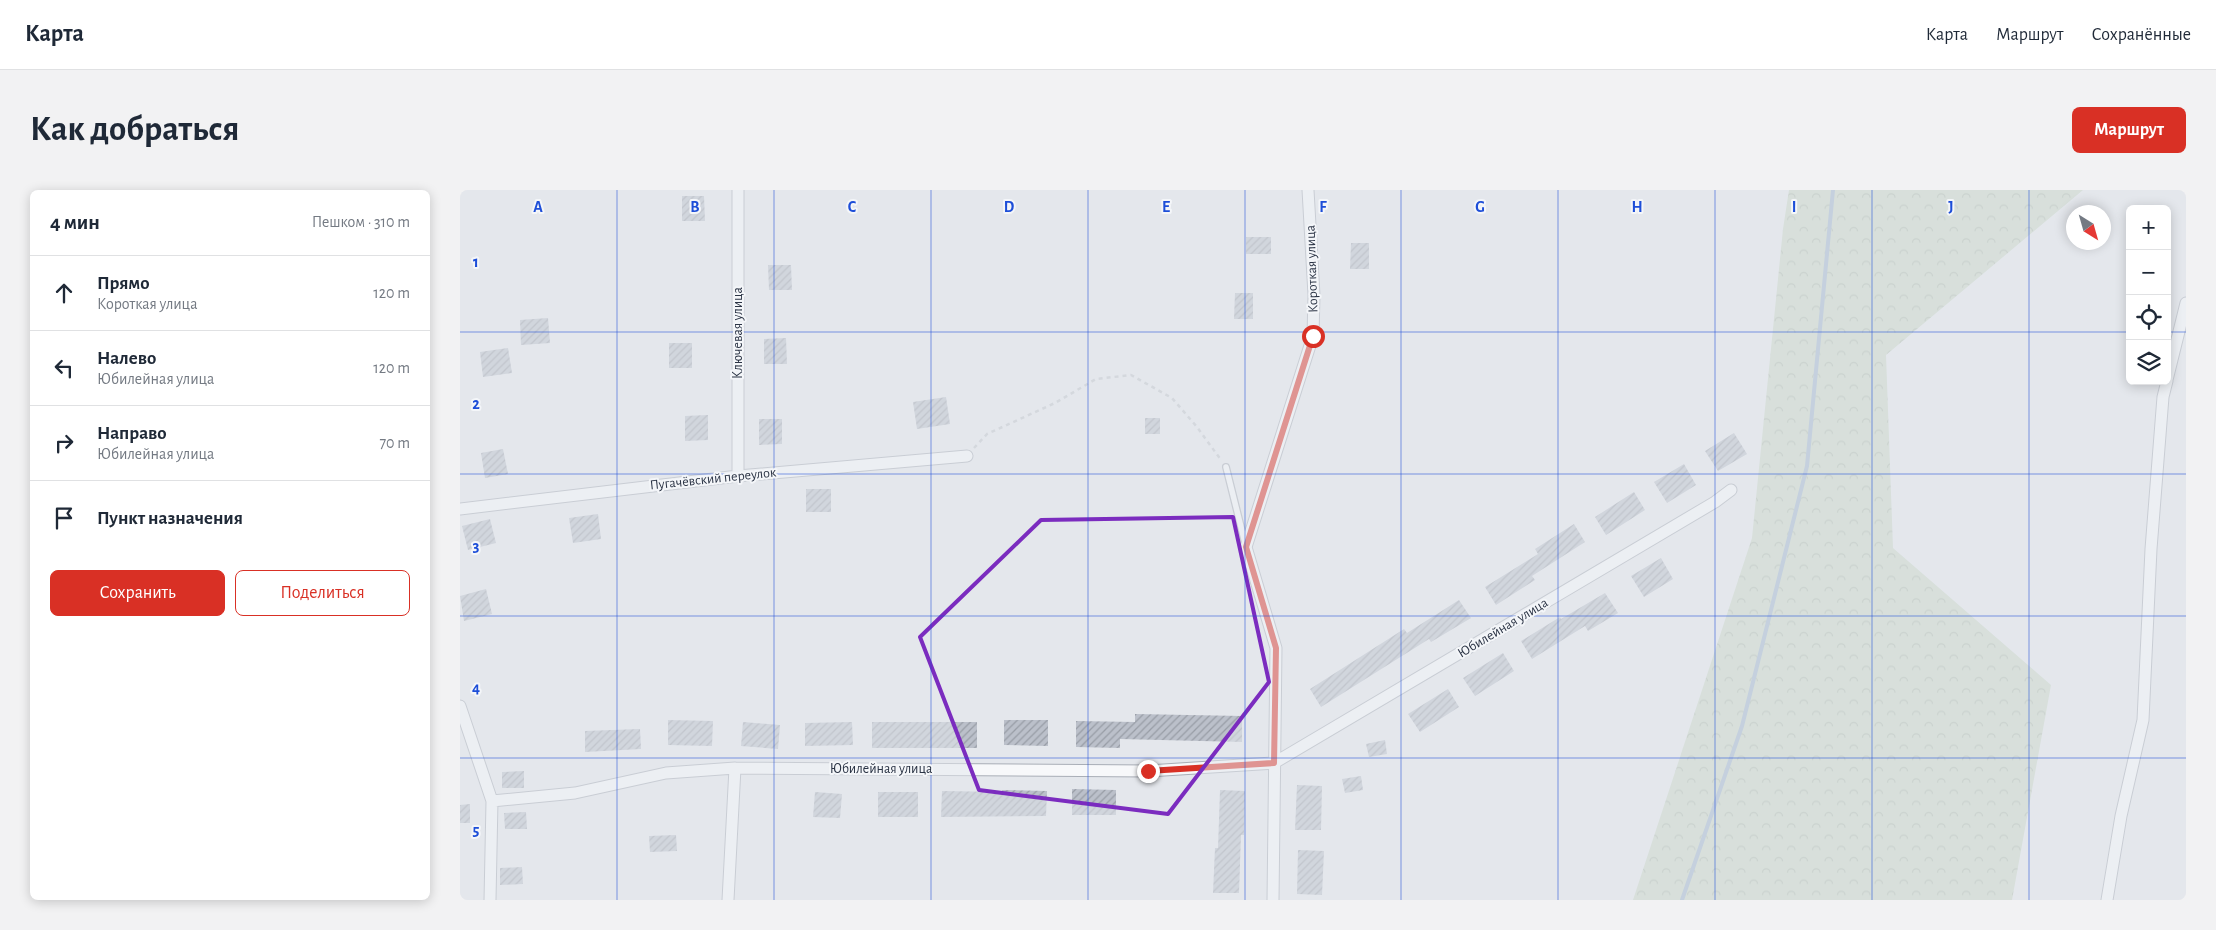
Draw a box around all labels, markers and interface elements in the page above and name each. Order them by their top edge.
text: Карта [25,22,84,46]
text: Карта [1926,26,1968,44]
text: Маршрут [1996,26,2064,44]
text: Сохранённые [2092,26,2191,44]
button: Маршрут [2072,107,2186,153]
text: Как добраться [30,112,239,147]
text: A [533,199,543,215]
text: B [690,199,700,215]
text: C [848,199,857,215]
text: D [1004,199,1015,215]
text: E [1162,199,1170,215]
text: F [1319,199,1327,215]
text: G [1475,199,1485,215]
text: H [1631,199,1643,215]
text: I [1792,199,1796,215]
text: J [1948,199,1954,215]
north arrow [2066,205,2111,250]
map controls [2126,205,2171,385]
button: + [2126,205,2171,250]
text: 4 мин [50,212,100,233]
text: Пешком · 310 m [312,214,410,230]
street label: Короткая улица [1303,224,1321,313]
button: − [2126,250,2171,295]
text: 1 [473,254,479,270]
text: Прямо [97,274,150,293]
icon: ahead [50,279,78,307]
text: 120 m [373,285,410,301]
street label: Ключевая улица [731,287,745,379]
button: locate [2126,295,2171,340]
text: Короткая улица [97,296,198,312]
route start [1302,325,1325,348]
button: layers [2126,340,2171,385]
text: Налево [97,349,156,368]
icon: left [50,354,78,382]
text: 120 m [373,360,410,376]
text: Юбилейная улица [97,371,214,387]
text: 2 [472,396,480,412]
text: Направо [97,424,167,443]
icon: right [50,429,78,457]
text: 70 m [379,435,410,451]
text: Юбилейная улица [97,446,214,462]
street label: Пугачёвский переулок [649,465,777,493]
icon: arrive [50,504,78,532]
text: Пункт назначения [97,509,243,528]
text: 3 [473,538,480,554]
button: Сохранить [50,570,225,616]
button: Поделиться [235,570,410,616]
street label: Юбилейная улица [1455,595,1551,660]
text: 4 [472,680,480,696]
route end [1137,760,1160,783]
street label: Юбилейная улица [830,762,933,776]
text: 5 [473,822,480,838]

